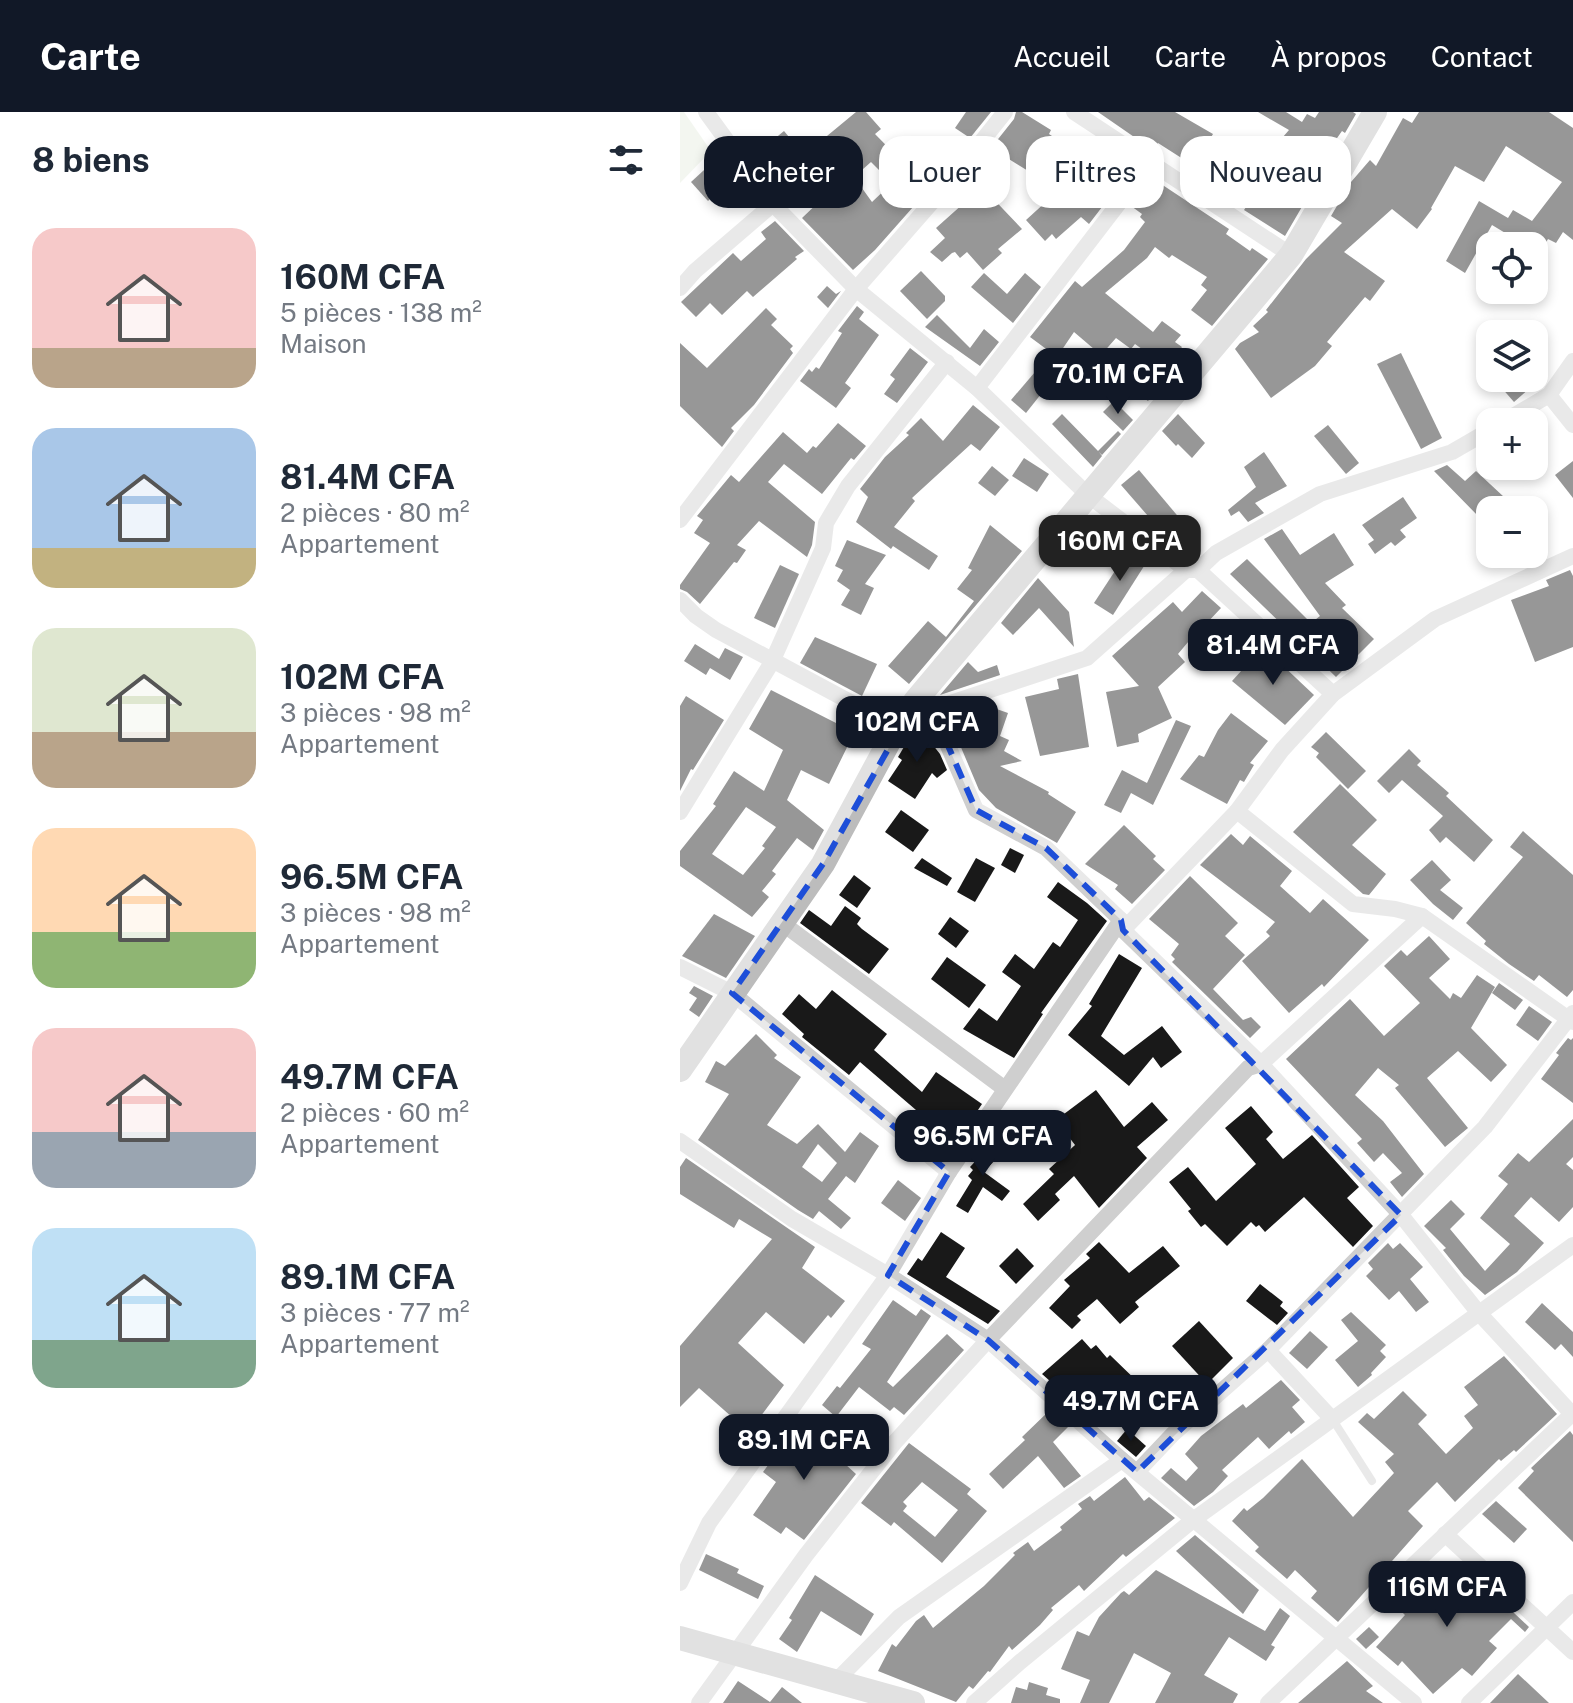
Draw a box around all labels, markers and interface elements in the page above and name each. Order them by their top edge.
text: Carte [40,34,141,79]
text: Accueil [1013,40,1111,73]
text: Carte [1155,40,1226,73]
text: À propos [1270,40,1387,73]
text: Contact [1431,40,1533,73]
chip: Acheter [704,136,863,208]
chip: Louer [879,136,1010,208]
chip: Filtres [1026,136,1164,208]
chip: Nouveau [1180,136,1351,208]
icon: filters [604,138,648,182]
text: 8 biens [32,140,150,180]
map controls [1476,232,1548,568]
button: locate [1476,232,1548,304]
text: 160M CFA [280,257,445,297]
icon: home [96,260,192,356]
text: 5 pièces · 138 m² [280,297,482,328]
button: layers [1476,320,1548,392]
text: Maison [280,328,367,359]
pin: 70.1M CFA [1026,348,1210,416]
text: 70.1M CFA [1052,358,1184,389]
button: + [1476,408,1548,480]
text: 81.4M CFA [280,457,455,497]
icon: home [96,460,192,556]
button: − [1476,496,1548,568]
text: 2 pièces · 80 m² [280,497,470,528]
pin: 160M CFA [1037,515,1203,583]
text: 160M CFA [1057,525,1183,556]
text: Appartement [280,528,440,559]
pin: 81.4M CFA [1181,619,1365,687]
text: 81.4M CFA [1206,629,1340,660]
text: 102M CFA [280,657,445,697]
icon: home [96,660,192,756]
pin: 102M CFA [834,696,1000,764]
text: 3 pièces · 98 m² [280,697,471,728]
text: 102M CFA [854,706,980,737]
text: Appartement [280,728,440,759]
text: 96.5M CFA [280,857,463,897]
icon: home [96,860,192,956]
text: 3 pièces · 98 m² [280,897,471,928]
text: Appartement [280,928,440,959]
text: 49.7M CFA [280,1057,459,1097]
icon: home [96,1060,192,1156]
text: 2 pièces · 60 m² [280,1097,469,1128]
pin: 96.5M CFA [891,1110,1075,1178]
text: 96.5M CFA [913,1120,1053,1151]
text: Appartement [280,1128,440,1159]
text: 89.1M CFA [280,1257,455,1297]
icon: home [96,1260,192,1356]
text: 3 pièces · 77 m² [280,1297,469,1328]
text: Appartement [280,1328,440,1359]
pin: 49.7M CFA [1039,1375,1223,1443]
text: 49.7M CFA [1063,1385,1199,1416]
pin: 89.1M CFA [712,1414,896,1482]
text: 89.1M CFA [737,1424,871,1455]
pin: 116M CFA [1364,1561,1530,1629]
text: 116M CFA [1387,1571,1507,1602]

